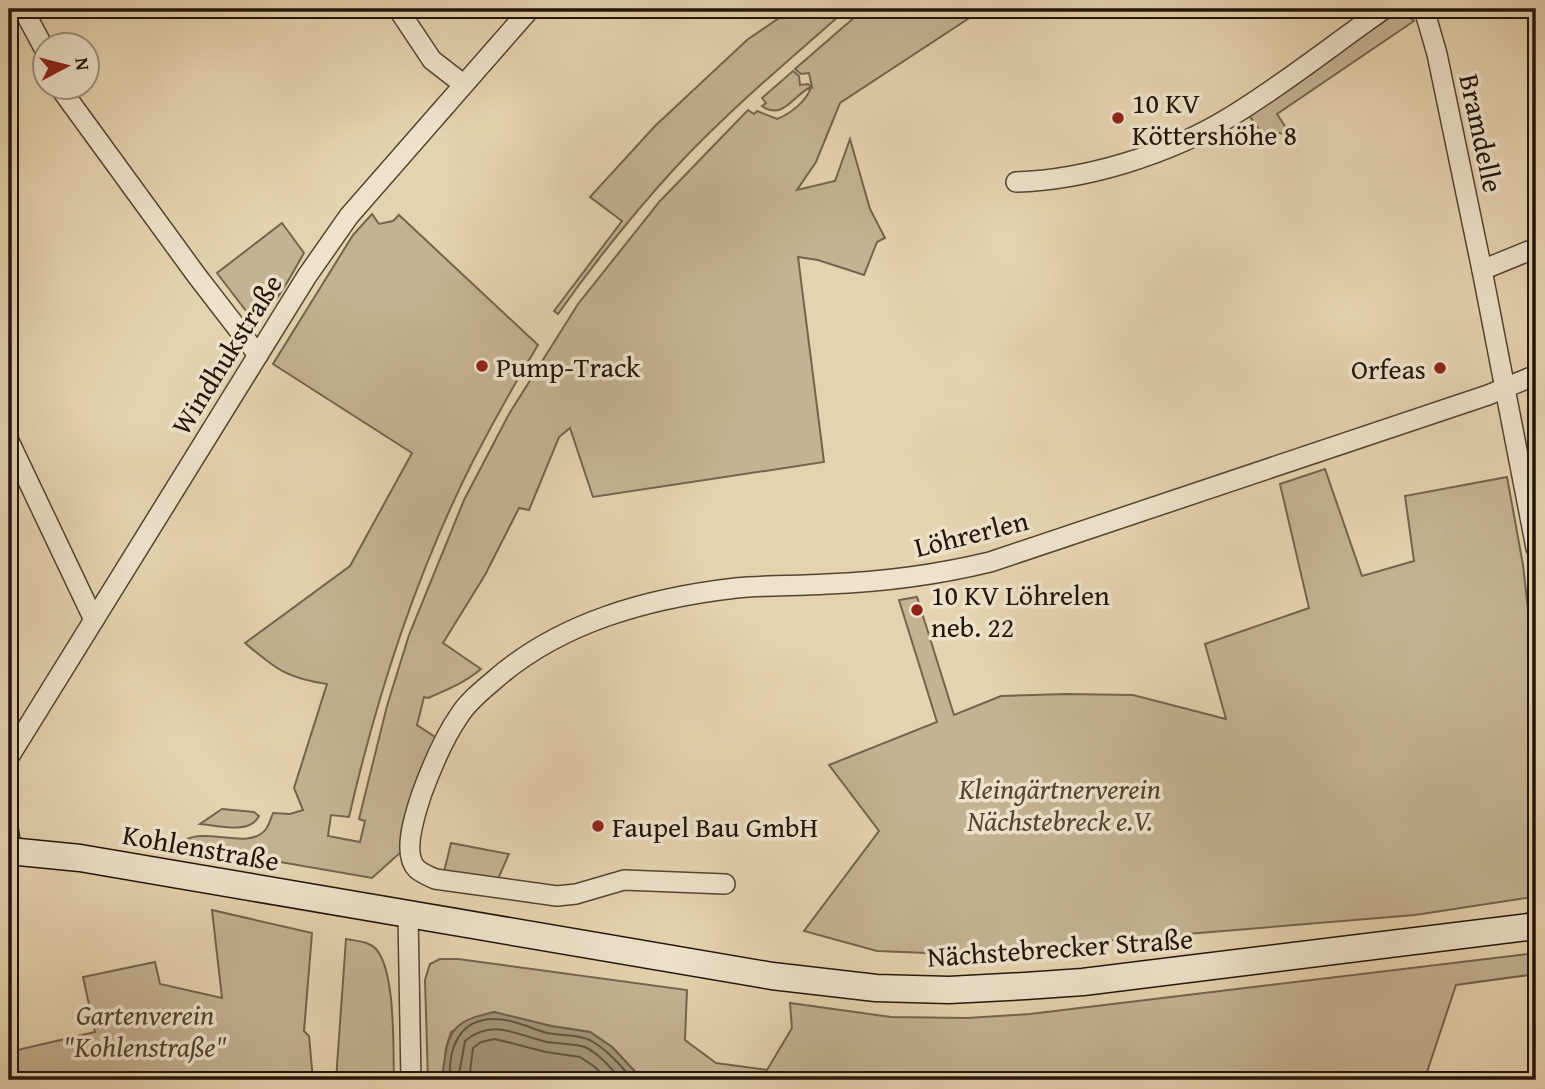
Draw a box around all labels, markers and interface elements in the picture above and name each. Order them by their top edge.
north arrow [32,32,102,102]
text: N [68,56,98,72]
street label: Bramdelle [1449,70,1515,196]
place label: 10 KV Köttershöhe 8 [1132,82,1297,155]
marker: 10 KV Köttershöhe 8 [1110,110,1126,126]
street label: Windhukstraße [160,266,292,442]
place label: Pump-Track [496,346,641,387]
place label: Orfeas [1351,348,1426,389]
marker: Pump-Track [474,358,490,374]
marker: Orfeas [1432,360,1448,376]
street label: Löhrerlen [910,499,1033,567]
place label: 10 KV Löhrelen neb. 22 [931,574,1110,647]
marker: 10 KV Löhrelen neb. 22 [909,602,925,618]
park label: Kleingärtnerverein Nächstebreck e.V. [958,768,1161,841]
place label: Faupel Bau GmbH [612,806,818,847]
street label: Kohlenstraße [119,813,283,881]
marker: Faupel Bau GmbH [590,818,606,834]
street label: Nächstebrecker Straße [926,917,1194,977]
park label: Gartenverein "Kohlenstraße" [63,994,227,1067]

